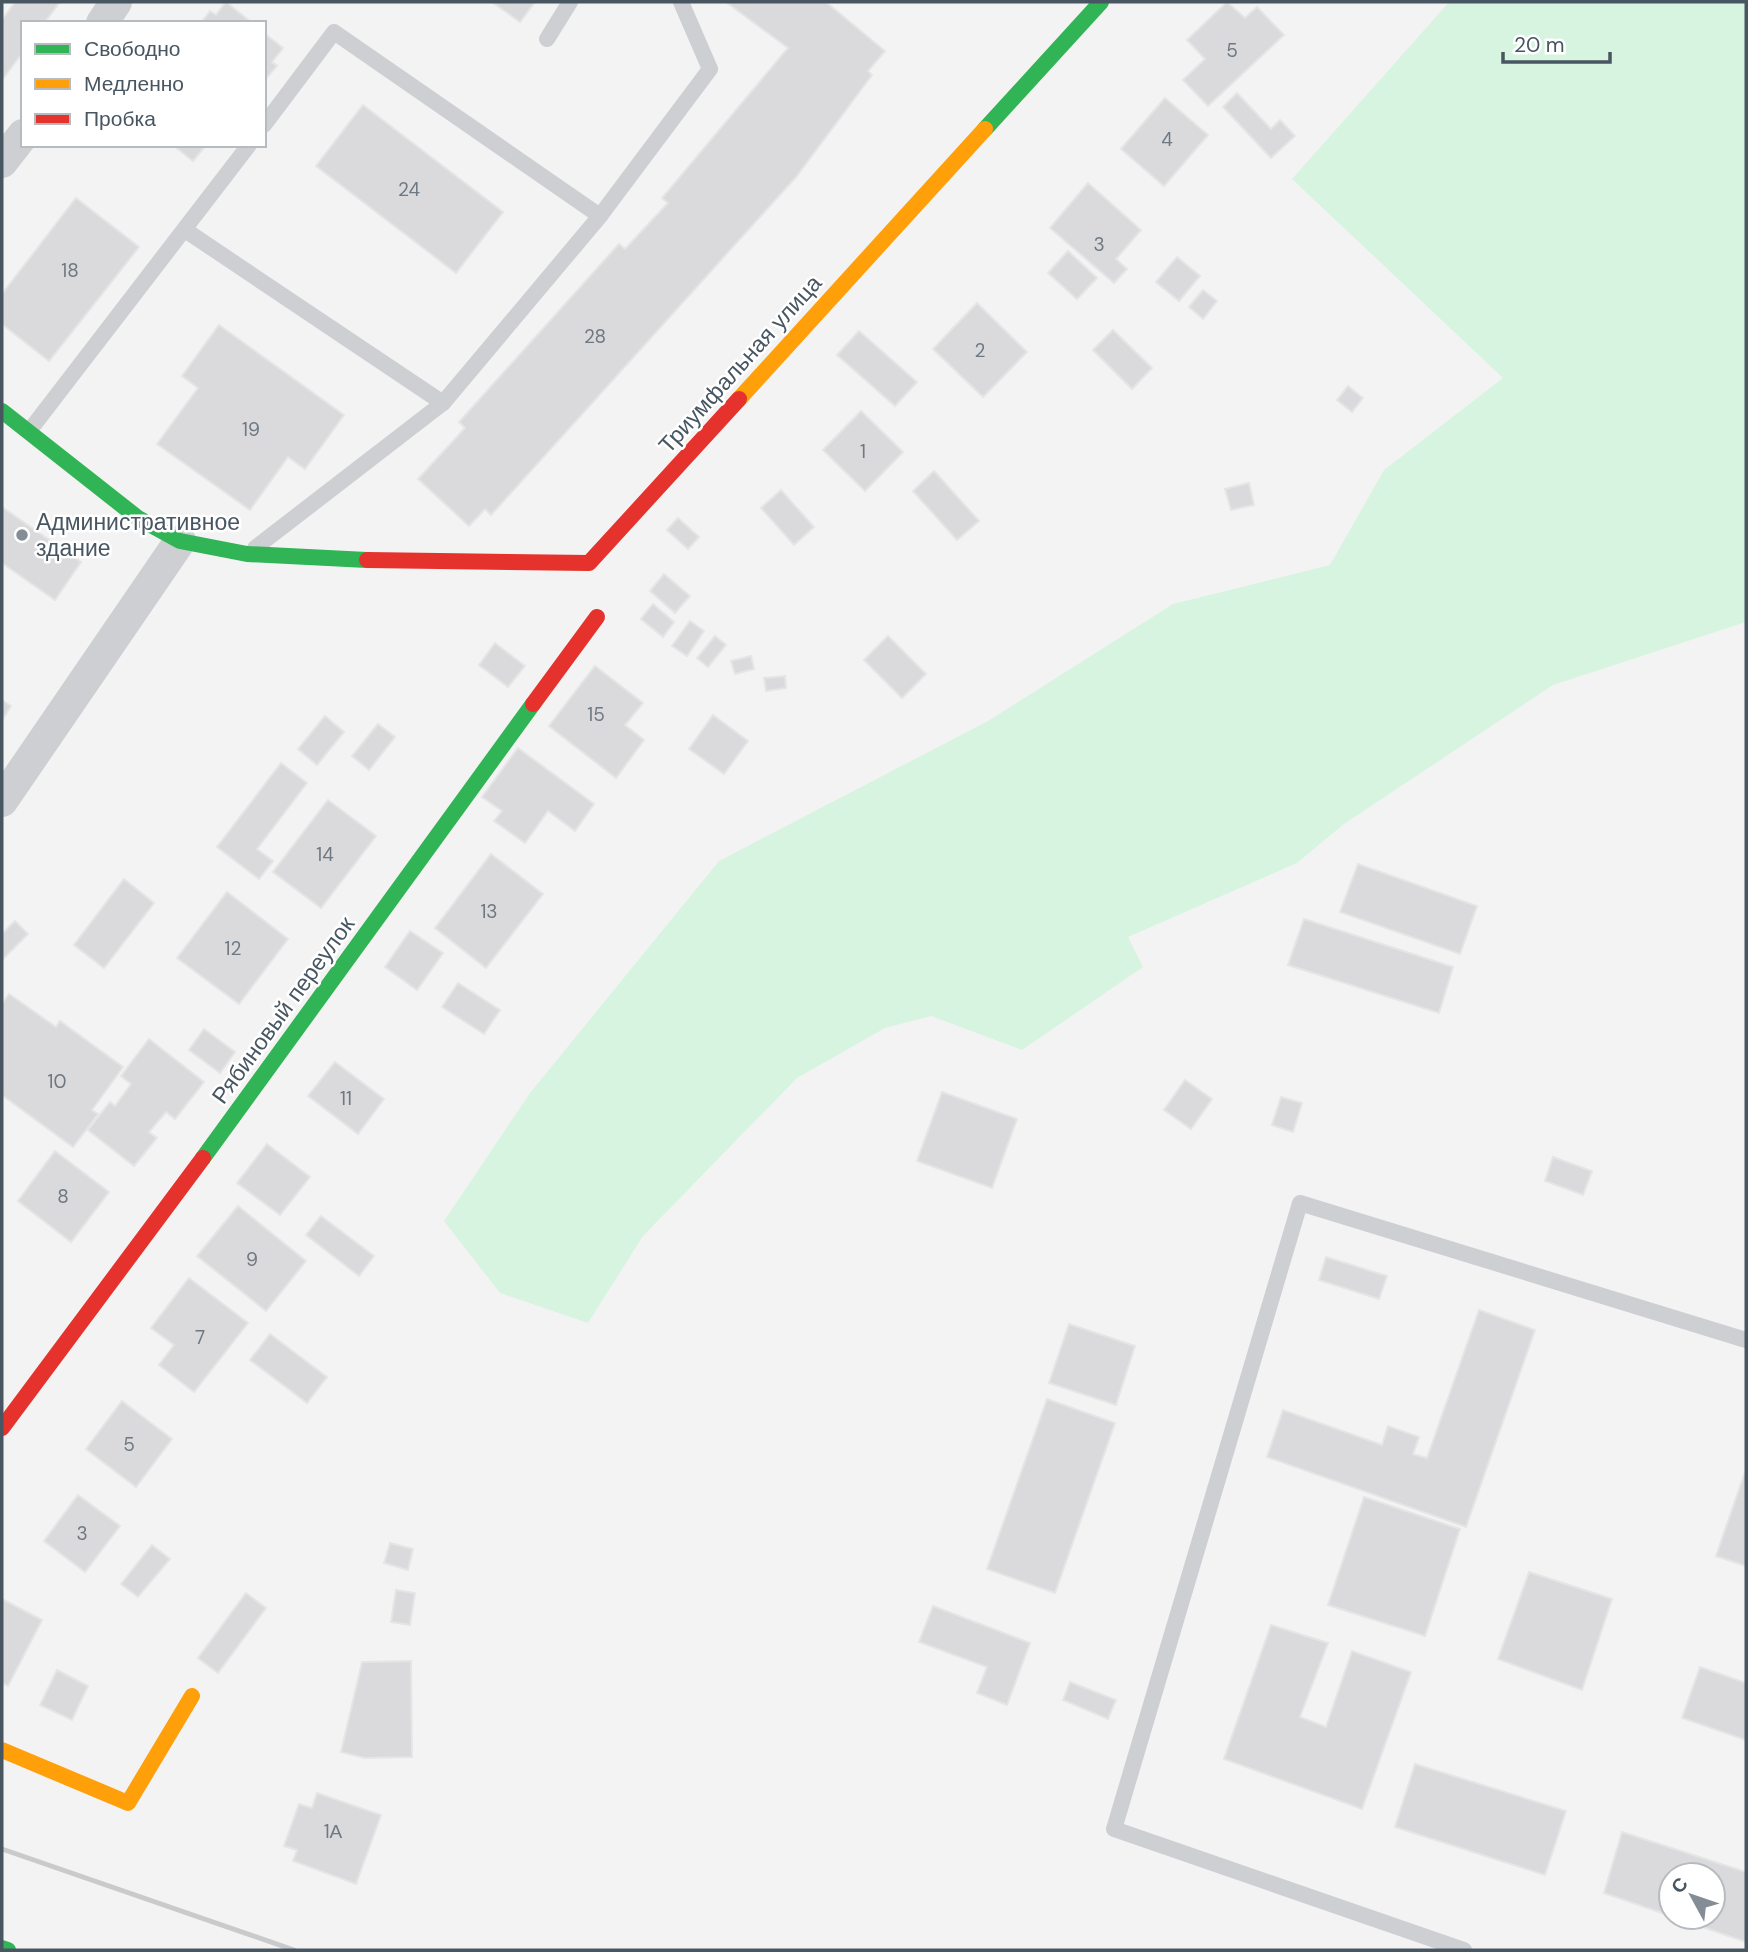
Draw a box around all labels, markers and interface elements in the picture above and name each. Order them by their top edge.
legend [21,21,266,147]
scale bar [1503,21,1610,65]
text: 20 m [1514,31,1565,59]
text: Свободно [84,35,181,63]
house number: 5 [1226,38,1238,63]
text: Медленно [84,70,184,98]
text: Пробка [84,105,156,133]
house number: 4 [1161,127,1173,152]
house number: 24 [398,177,420,202]
house number: 3 [1093,232,1105,257]
house number: 18 [61,258,79,283]
street label: Триумфальная улица [652,268,828,459]
house number: 28 [584,324,606,349]
house number: 2 [975,338,986,363]
house number: 19 [242,417,260,442]
house number: 1 [860,439,866,464]
place label: Административное здание [36,507,240,563]
marker: Административное здание [14,527,30,543]
house number: 15 [587,702,605,727]
house number: 14 [316,842,334,867]
house number: 13 [480,899,498,924]
street label: Рябиновый переулок [205,910,362,1110]
house number: 12 [225,936,241,961]
house number: 10 [48,1069,66,1094]
house number: 11 [340,1086,352,1111]
house number: 8 [57,1184,69,1209]
house number: 9 [246,1247,258,1272]
house number: 7 [195,1325,205,1350]
house number: 5 [123,1432,135,1457]
house number: 3 [76,1521,88,1546]
house number: 1А [324,1819,343,1844]
north arrow [1657,1861,1727,1931]
text: С [1665,1872,1694,1899]

